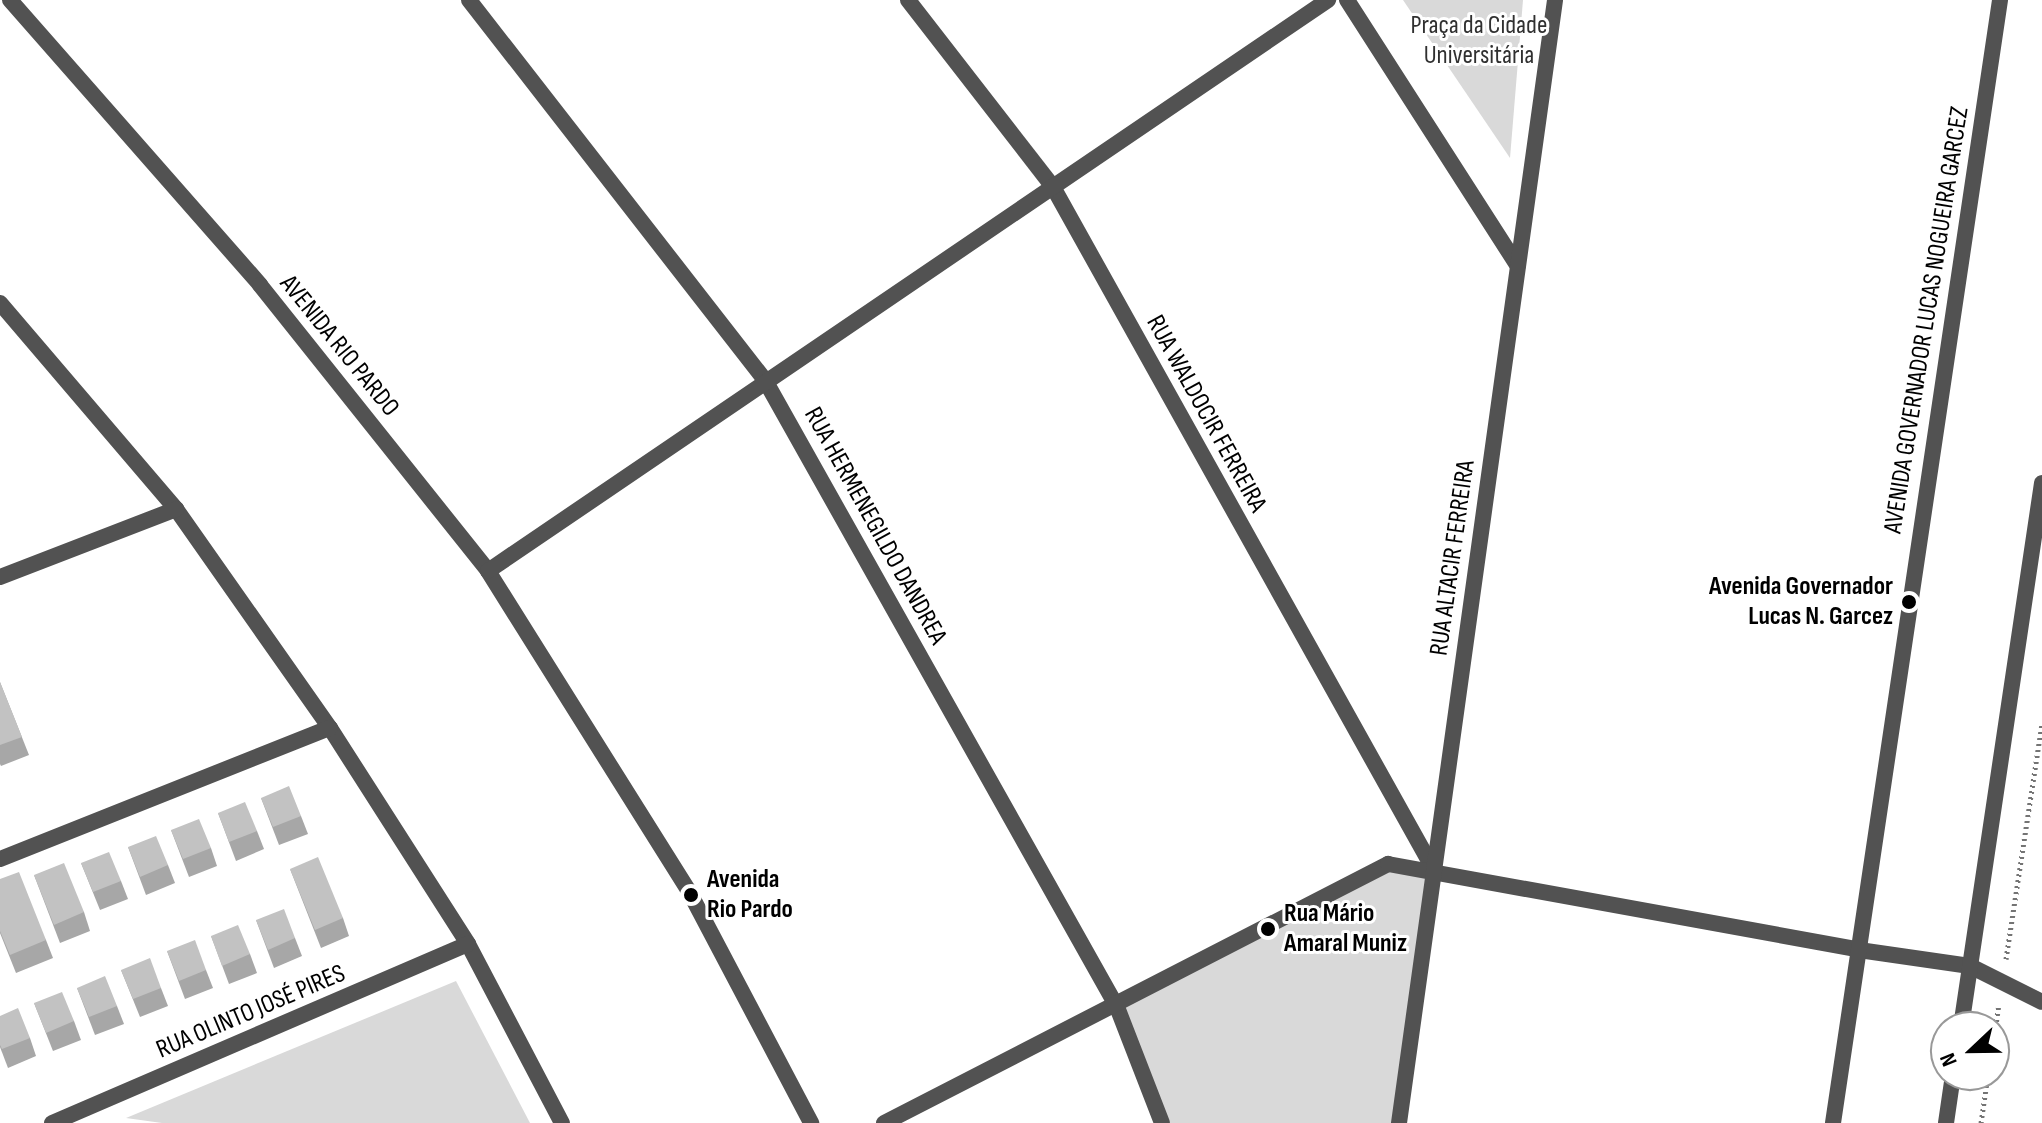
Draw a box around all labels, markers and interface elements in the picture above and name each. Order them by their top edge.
park label: Praça da Cidade Universitária [1411,10,1547,72]
street label: AVENIDA GOVERNADOR LUCAS NOGUEIRA GARCEZ [1878,104,1976,536]
street label: AVENIDA RIO PARDO [273,269,405,423]
street label: RUA WALDOCIR FERREIRA [1139,310,1273,518]
street label: RUA HERMENEGILDO DANDREA [797,402,953,650]
street label: RUA ALTACIR FERREIRA [1424,458,1482,658]
place label: Avenida Governador Lucas N. Garcez [1709,571,1893,632]
marker: Avenida Governador Lucas N. Garcez [1900,593,1918,611]
place label: Avenida Rio Pardo [707,864,793,926]
marker: Avenida Rio Pardo [682,886,700,904]
place label: Rua Mário Amaral Muniz [1284,898,1407,960]
marker: Rua Mário Amaral Muniz [1259,920,1277,938]
street label: RUA OLINTO JOSÉ PIRES [152,958,350,1066]
north arrow [1930,1011,2010,1091]
text: N [1934,1049,1964,1070]

